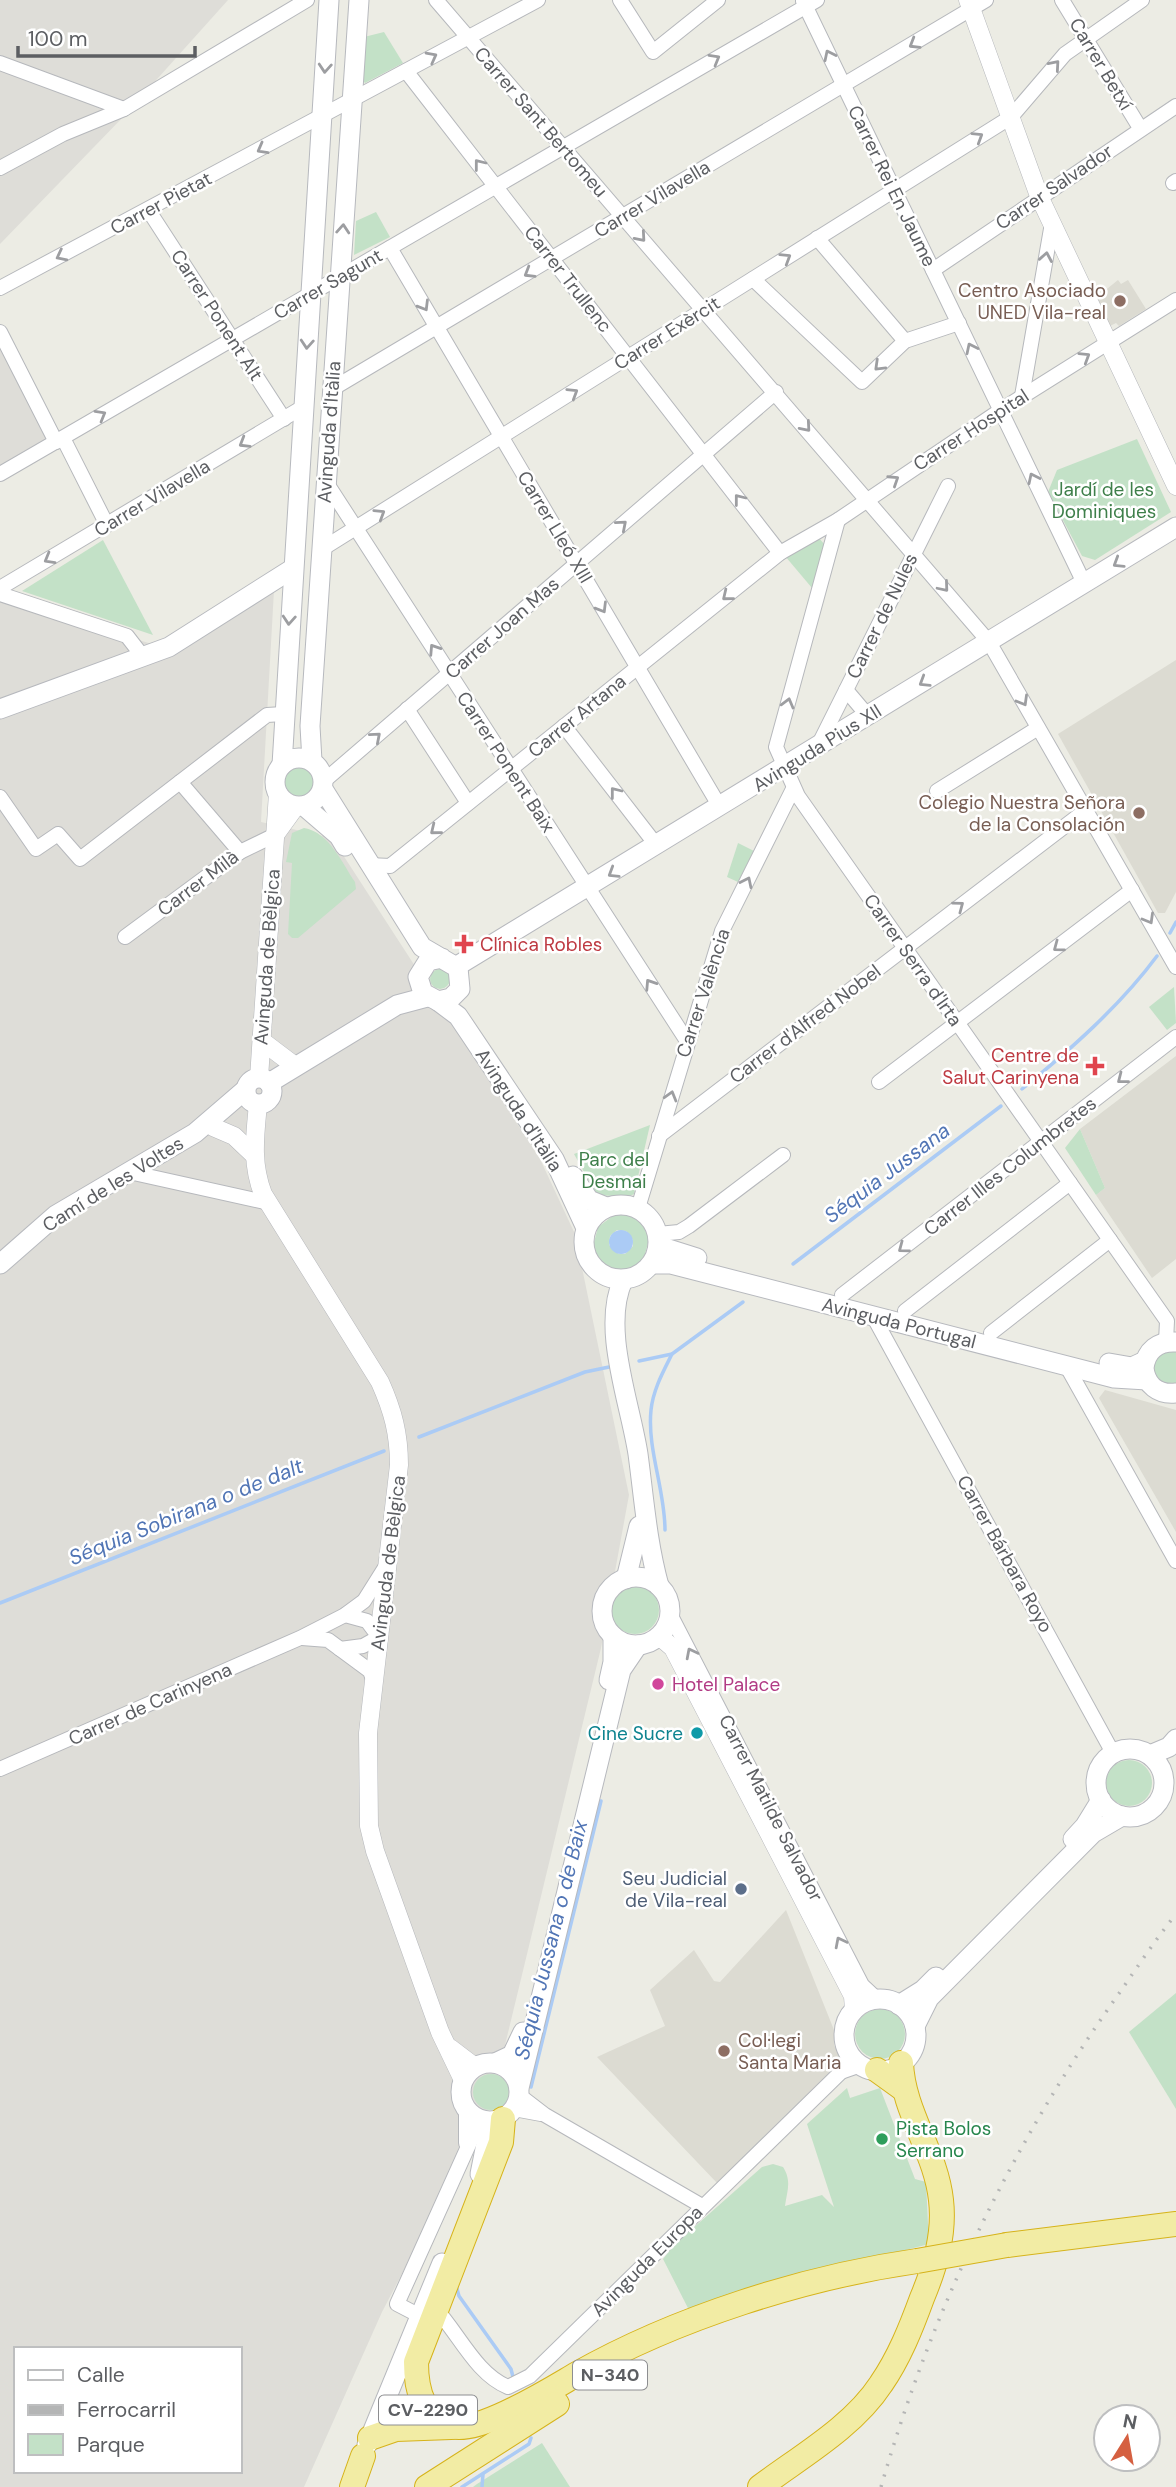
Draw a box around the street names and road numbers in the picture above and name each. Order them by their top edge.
street label: Carrer Betxí [1064,13,1139,115]
street label: Carrer Sant Bertomeu [469,41,613,203]
street label: Carrer Rei En Jaume [842,101,942,271]
street label: Carrer Salvador [991,139,1117,235]
street label: Carrer Vilavella [589,155,715,243]
street label: Carrer Pietat [106,166,216,240]
street label: Carrer Trullenc [518,220,618,338]
street label: Carrer Sagunt [269,243,387,325]
street label: Carrer Ponent Alt [165,245,269,385]
street label: Carrer Exèrcit [609,290,725,376]
street label: Avinguda d'Itàlia [312,360,346,504]
street label: Carrer Hospital [909,383,1033,477]
street label: Carrer Vilavella [89,454,215,542]
street label: Carrer Lleó XIII [512,466,598,588]
street label: Carrer de Nules [841,549,923,683]
street label: Carrer Joan Mas [440,571,564,685]
street label: Carrer Artana [523,669,631,763]
street label: Carrer Ponent Baix [451,687,561,838]
street label: Avinguda Pius XII [748,698,886,798]
street label: Carrer Milà [152,844,244,922]
street label: Avinguda de Bèlgica [248,868,286,1046]
street label: Carrer Serra d'Irta [858,889,968,1031]
street label: Carrer València [670,925,736,1061]
street label: Carrer d'Alfred Nobel [724,959,886,1089]
street label: Avinguda d'Itàlia [470,1044,568,1176]
street label: Carrer Illes Columbretes [919,1091,1101,1241]
street label: Camí de les Voltes [38,1130,188,1238]
street label: Avinguda Portugal [819,1292,979,1354]
street label: Carrer Bárbara Royo [951,1471,1059,1637]
street label: Avinguda de Bèlgica [365,1474,411,1652]
street label: Carrer de Carinyena [64,1657,236,1751]
street label: Carrer Matilde Salvador [713,1710,829,1906]
street label: Avinguda Europa [586,2200,708,2322]
road number: N-340 [573,2360,647,2390]
road number: CV-2290 [379,2396,477,2424]

